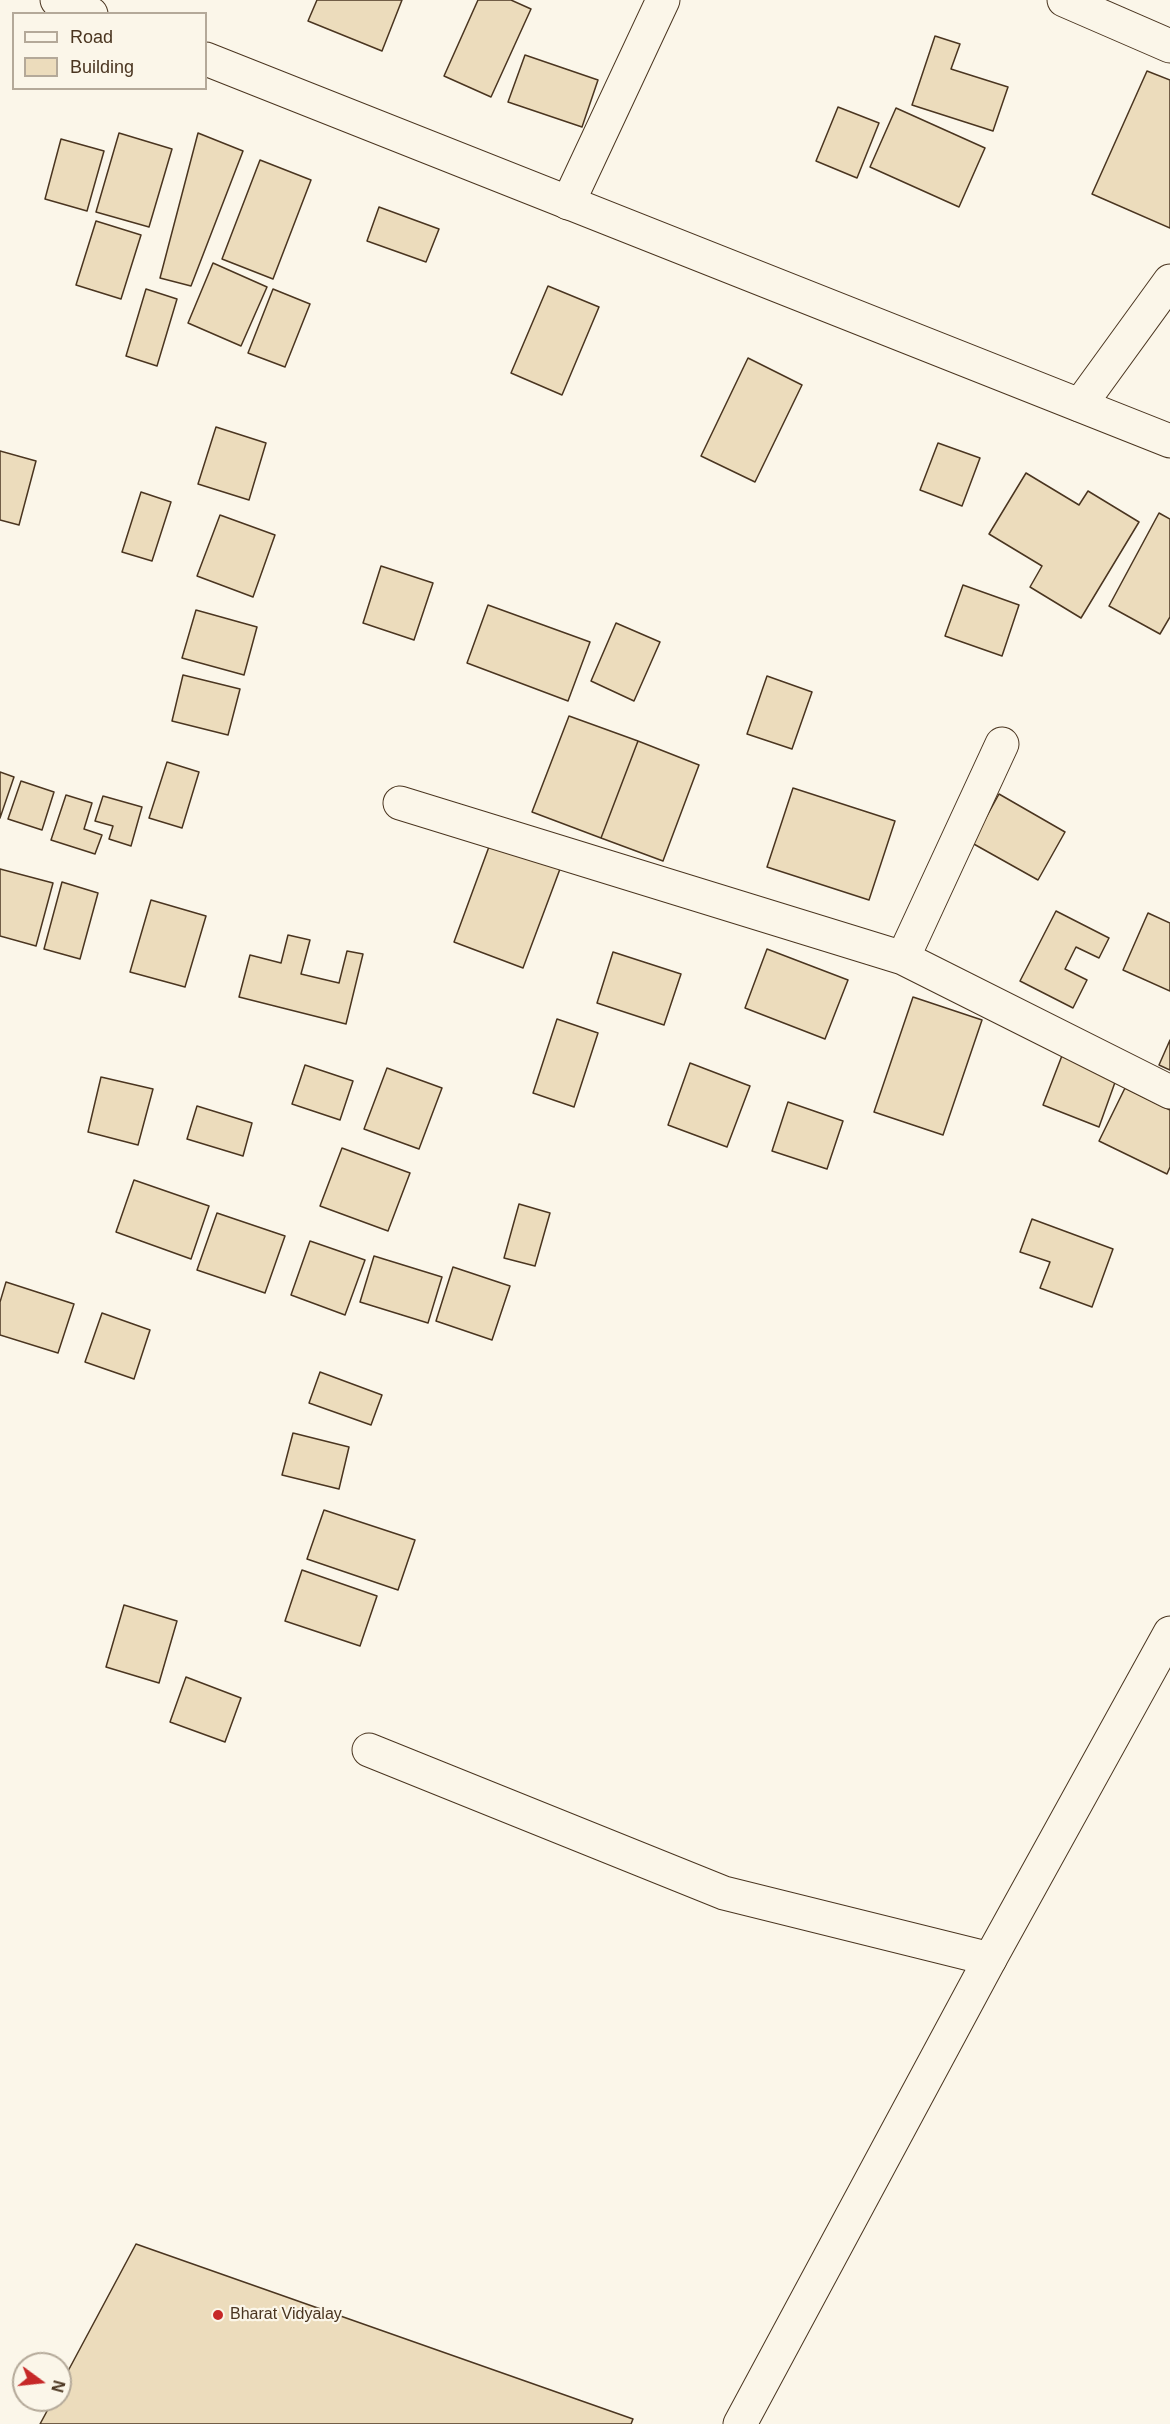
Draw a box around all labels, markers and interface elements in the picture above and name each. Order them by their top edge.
legend [12,12,207,90]
text: Road [70,27,113,47]
text: Building [70,57,134,77]
place label: Bharat Vidyalay [230,2305,342,2325]
marker: Bharat Vidyalay [211,2308,225,2322]
north arrow [12,2352,72,2412]
text: N [48,2378,68,2394]

